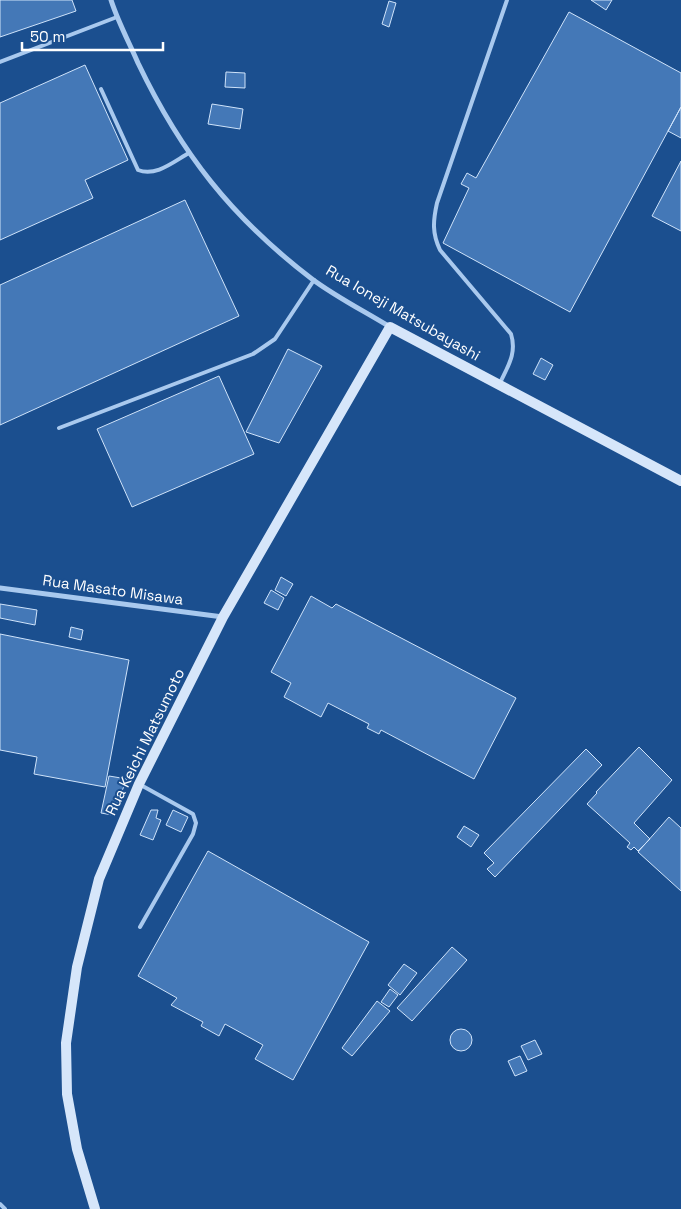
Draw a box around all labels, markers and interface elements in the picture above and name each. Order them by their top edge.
scale bar [22,20,164,52]
text: 50 m [30,27,65,46]
street label: Rua Ioneji Matsubayashi [323,261,484,365]
street label: Rua Masato Misawa [41,570,185,609]
street label: Rua Keichi Matsumoto [101,665,188,818]

